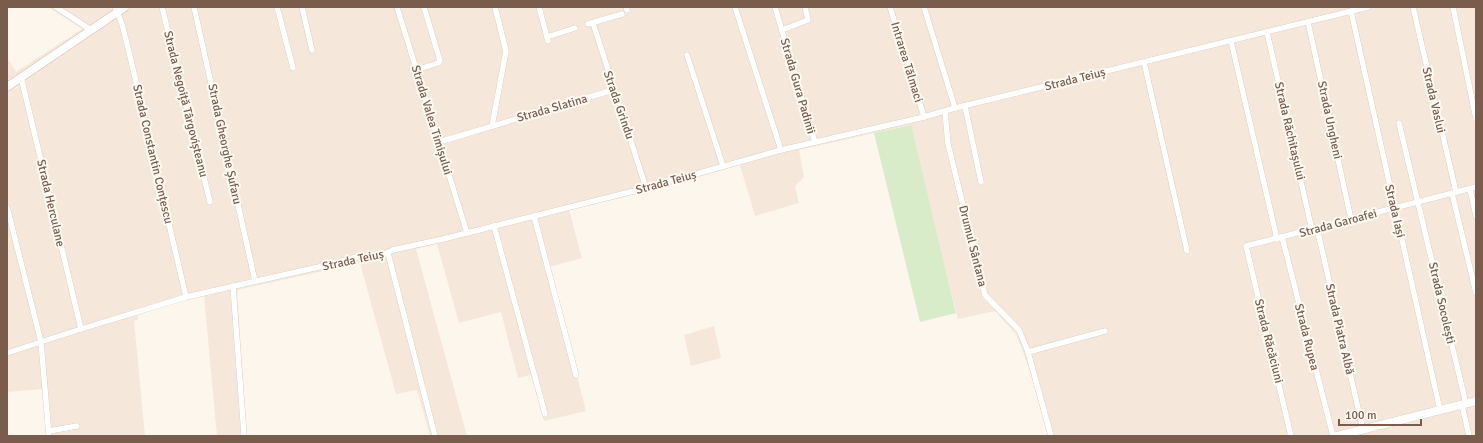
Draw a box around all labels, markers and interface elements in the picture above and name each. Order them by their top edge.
street label: Intrarea Tălmaci [887,20,926,104]
street label: Strada Negoiță Târgovișteanu [160,29,211,179]
street label: Strada Gura Padinii [777,37,818,136]
street label: Strada Valea Timișului [408,63,455,177]
street label: Strada Teiuș [1043,65,1107,94]
street label: Strada Vaslui [1419,66,1448,135]
street label: Strada Grindu [600,69,637,141]
street label: Strada Ungheni [1314,80,1345,161]
street label: Strada Răchitașului [1271,81,1308,182]
street label: Strada Gheorghe Șufaru [204,82,245,206]
street label: Strada Constantin Conțescu [129,83,176,225]
street label: Strada Slatina [515,91,589,126]
street label: Strada Herculane [33,158,68,248]
street label: Strada Teiuș [634,167,698,198]
street label: Strada Iași [1381,183,1408,239]
street label: Drumul Sântana [955,204,990,288]
street label: Strada Garoafei [1298,206,1379,241]
street label: Strada Teiuș [321,247,385,274]
street label: Strada Socolești [1425,261,1458,345]
street label: Strada Piatra Albă [1322,282,1357,376]
street label: Strada Răcăciuni [1251,297,1286,385]
street label: Strada Rupea [1291,302,1322,372]
scale bar [1339,401,1421,427]
text: 100 m [1345,408,1377,423]

